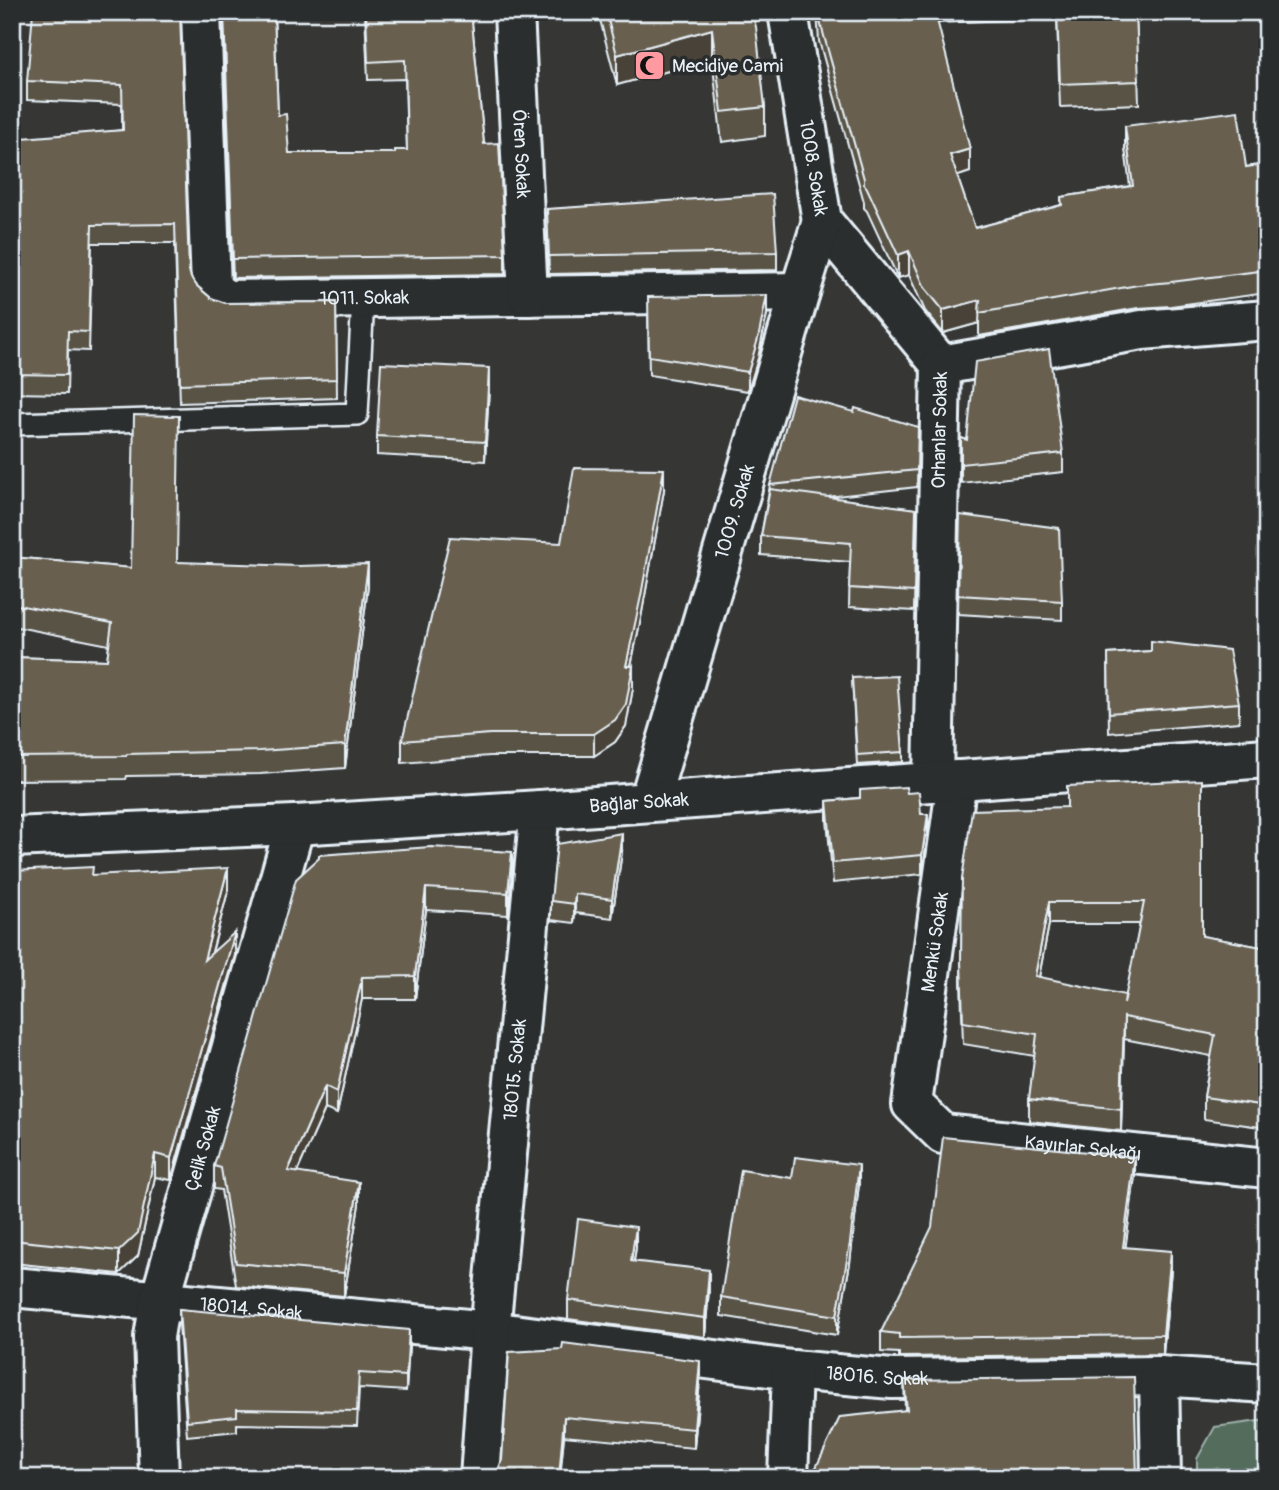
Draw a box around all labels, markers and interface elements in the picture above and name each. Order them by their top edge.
mosque icon: Mecidiye Cami [632,49,666,83]
place label: Mecidiye Cami [672,54,783,78]
street label: Ören Sokak [507,109,535,199]
street label: 1008. Sokak [794,118,833,218]
street label: 1011. Sokak [319,285,409,311]
street label: Orhanlar Sokak [927,371,953,489]
street label: 1009. Sokak [710,461,760,562]
street label: Bağlar Sokak [588,787,690,818]
street label: Menkü Sokak [916,890,954,994]
street label: 18015. Sokak [498,1018,532,1121]
street label: Çelik Sokak [180,1103,227,1194]
street label: Kayırlar Sokağı [1023,1131,1143,1167]
street label: 18014. Sokak [199,1292,303,1326]
street label: 18016. Sokak [825,1361,929,1391]

